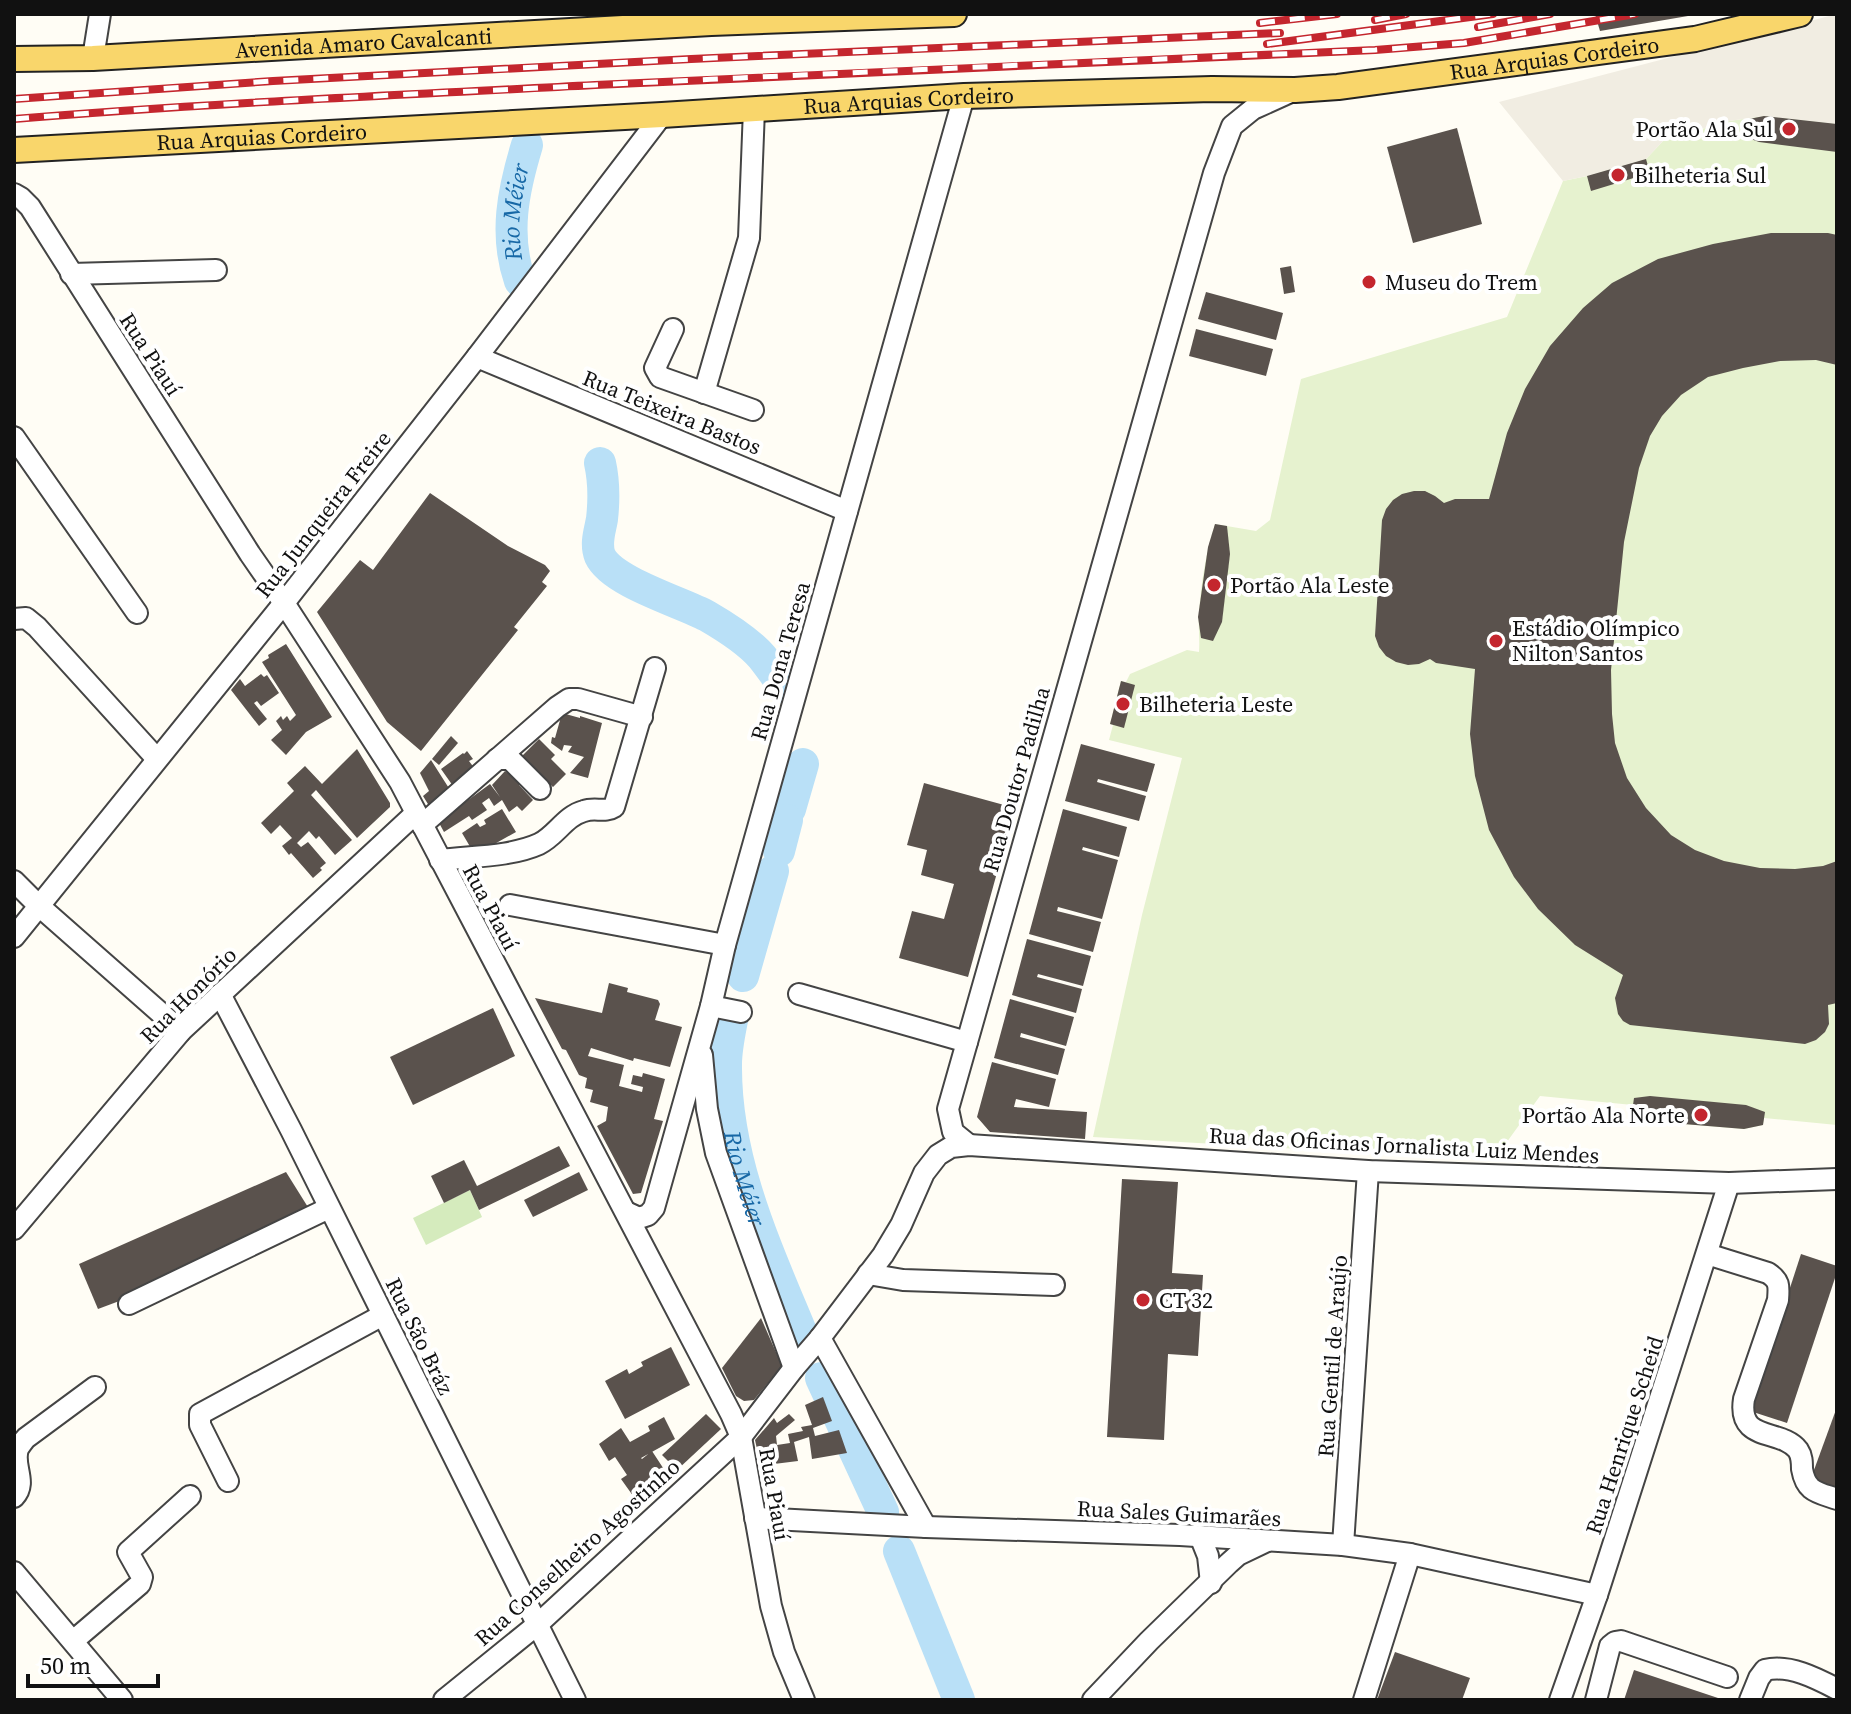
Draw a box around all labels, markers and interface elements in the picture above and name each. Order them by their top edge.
street label: Avenida Amaro Cavalcanti [234,20,493,65]
street label: Rua Arquias Cordeiro [1448,29,1661,87]
street label: Rua Arquias Cordeiro [802,80,1014,121]
place label: Portão Ala Sul [1635,114,1773,144]
street label: Rua Arquias Cordeiro [155,116,368,157]
marker: Portão Ala Sul [1780,120,1798,138]
water label: Rio Méier [494,158,537,264]
place label: Bilheteria Sul [1634,160,1766,190]
marker: Bilheteria Sul [1609,166,1627,184]
place label: Museu do Trem [1385,267,1538,297]
marker: Museu do Trem [1360,273,1378,291]
street label: Rua Piauí [113,307,189,401]
street label: Rua Teixeira Bastos [578,363,766,461]
street label: Rua Junqueira Freire [248,424,398,604]
place label: Portão Ala Leste [1230,570,1389,600]
marker: Portão Ala Leste [1205,576,1223,594]
street label: Rua Dona Teresa [743,577,817,744]
place label: Estádio Olímpico Nilton Santos [1512,613,1680,668]
marker: Estádio Olímpico Nilton Santos [1487,632,1505,650]
street label: Rua Doutor Padilha [975,682,1057,875]
place label: Bilheteria Leste [1139,689,1293,719]
marker: Bilheteria Leste [1114,695,1132,713]
street label: Rua Piauí [456,859,526,955]
street label: Rua Honório [133,940,243,1050]
place label: Portão Ala Norte [1522,1100,1685,1130]
marker: Portão Ala Norte [1692,1106,1710,1124]
street label: Rua das Oficinas Jornalista Luiz Mendes [1208,1120,1600,1170]
water label: Rio Méier [716,1127,775,1232]
street label: Rua Gentil de Araújo [1310,1254,1354,1458]
street label: Rua São Bráz [379,1272,461,1400]
place label: CT 32 [1159,1285,1213,1315]
marker: CT 32 [1134,1291,1152,1309]
street label: Rua Henrique Scheid [1578,1331,1670,1538]
street label: Rua Piauí [752,1445,798,1543]
street label: Rua Conselheiro Agostinho [468,1452,686,1652]
street label: Rua Sales Guimarães [1076,1493,1282,1533]
scale bar [28,1638,158,1688]
text: 50 m [40,1649,91,1682]

